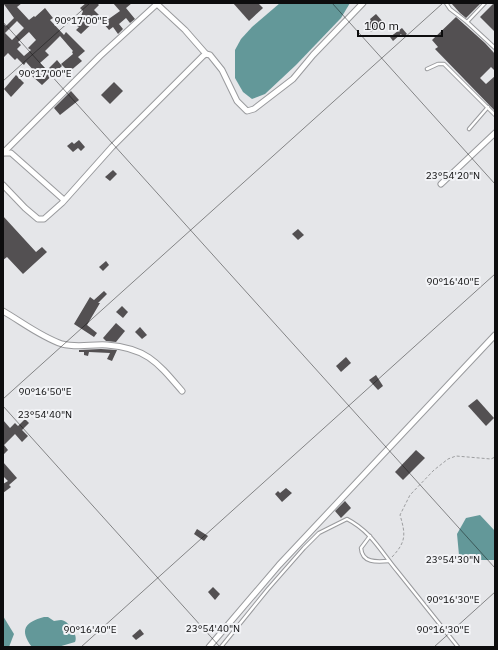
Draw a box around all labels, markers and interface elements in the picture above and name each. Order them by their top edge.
scale bar [358,12,442,38]
text: 90°17'00"E [54,14,108,27]
text: 100 m [364,18,399,33]
text: 90°17'00"E [18,67,72,80]
text: 23°54'20"N [426,169,480,182]
text: 90°16'40"E [426,275,480,288]
text: 90°16'50"E [18,385,72,398]
text: 23°54'40"N [18,408,72,421]
text: 23°54'30"N [426,553,480,566]
text: 90°16'30"E [426,593,480,606]
text: 23°54'40"N [186,622,240,635]
text: 90°16'40"E [63,623,117,636]
text: 90°16'30"E [416,623,470,636]

